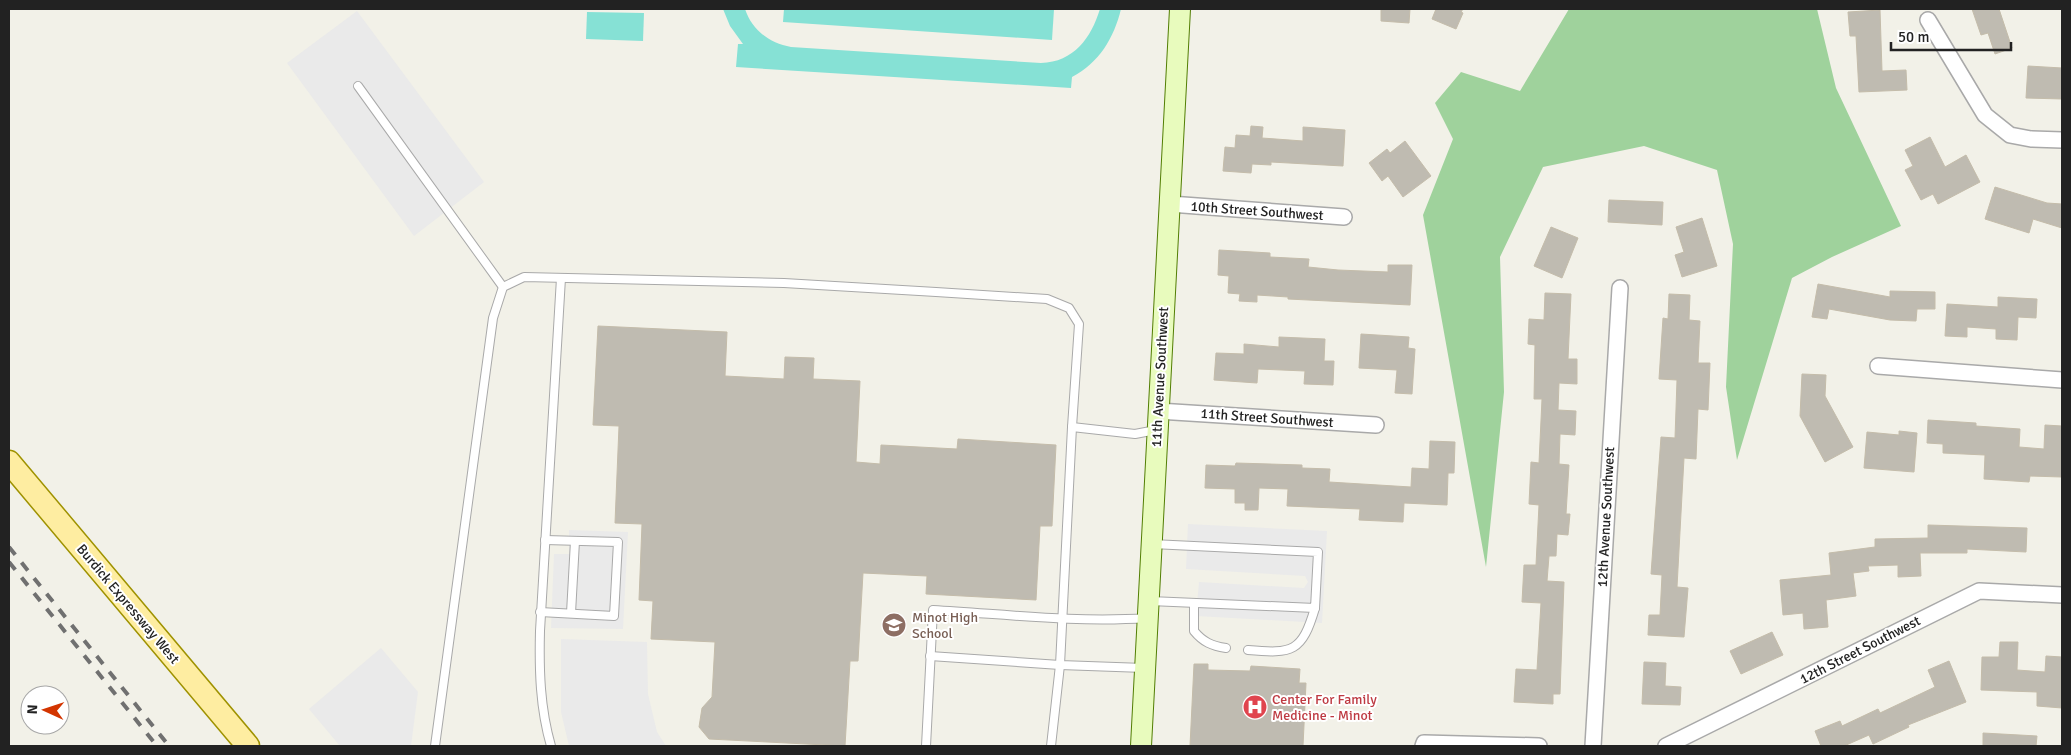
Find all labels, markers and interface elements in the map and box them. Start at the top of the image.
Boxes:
scale bar [1891,20,2011,52]
text: 50 m [1898,28,1929,46]
street label: 10th Street Southwest [1190,198,1324,224]
street label: 11th Avenue Southwest [1148,306,1172,448]
street label: 11th Street Southwest [1200,405,1334,431]
street label: 12th Avenue Southwest [1594,446,1618,588]
street label: Burdick Expressway West [73,541,183,667]
place label: Minot High School [912,609,978,642]
school or university icon: Minot High School [881,612,907,638]
street label: 12th Street Southwest [1797,612,1923,688]
north arrow [20,685,70,735]
place label: Center For Family Medicine - Minot [1272,691,1377,724]
hospital icon: Center For Family Medicine - Minot [1242,694,1268,720]
text: N [24,704,41,715]

